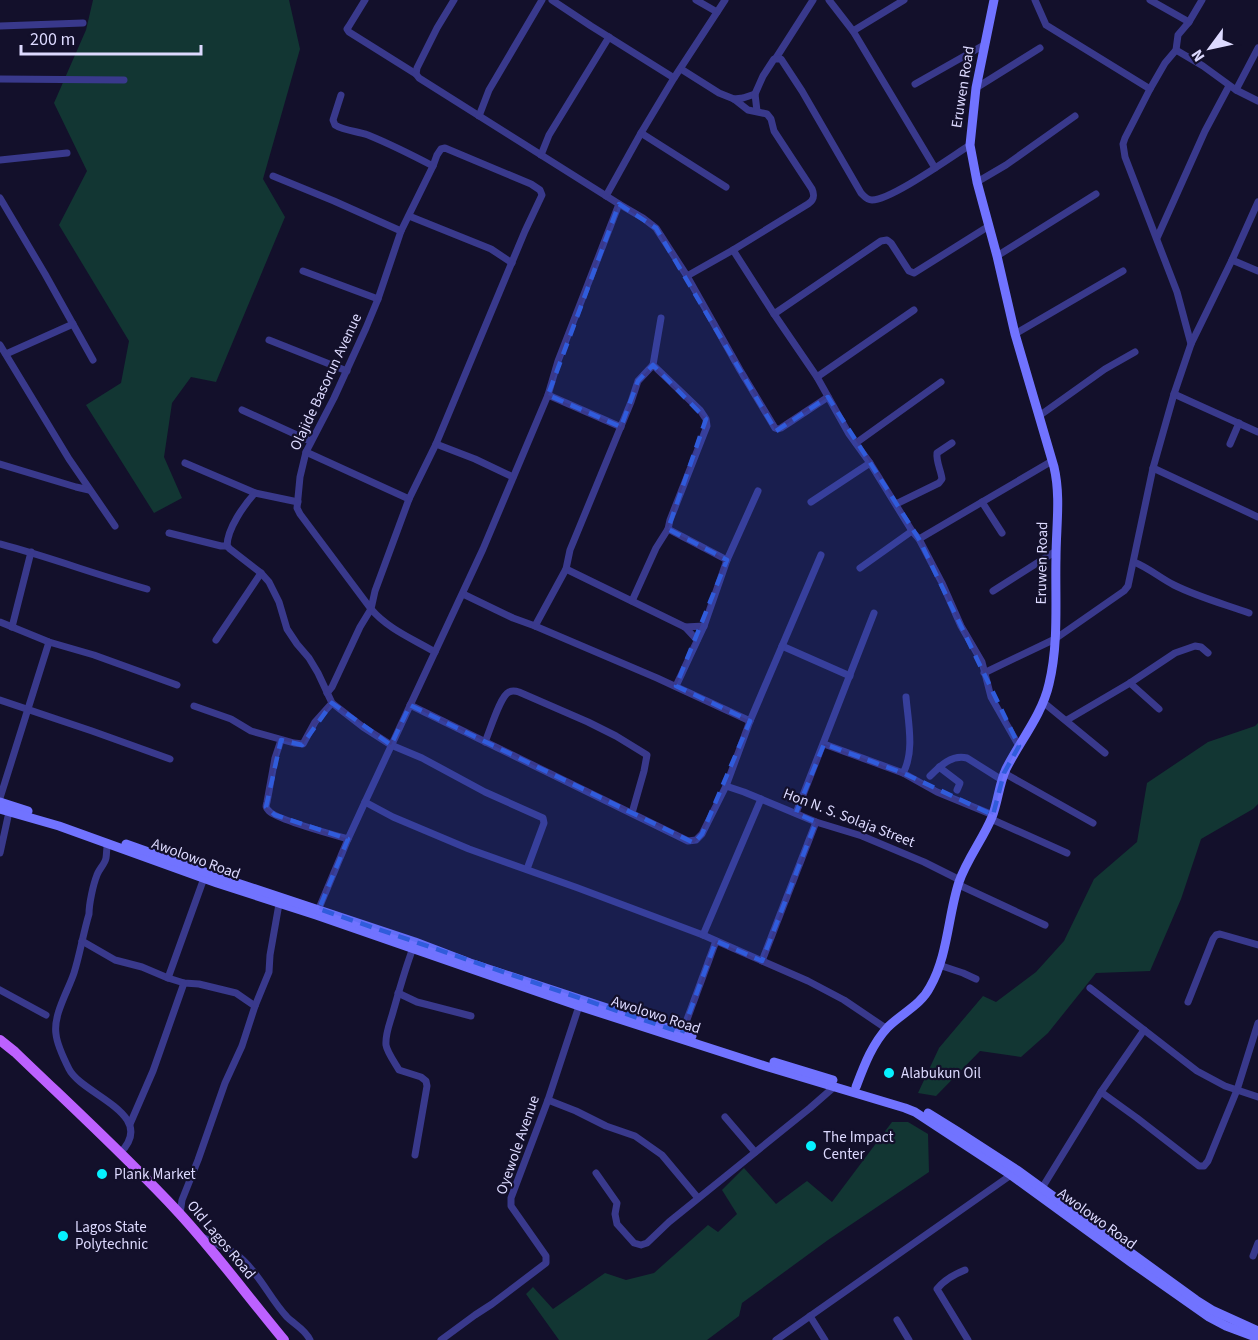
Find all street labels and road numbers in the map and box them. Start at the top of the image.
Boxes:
street label: Eruwen Road [946,44,980,130]
street label: Olajide Basorun Avenue [285,310,367,454]
street label: Eruwen Road [1031,521,1053,605]
street label: Hon N. S. Solaja Street [780,783,918,853]
street label: Awolowo Road [149,833,243,885]
street label: Awolowo Road [609,991,703,1039]
street label: Oyewole Avenue [491,1093,545,1197]
street label: Awolowo Road [1053,1183,1141,1255]
street label: Old Lagos Road [182,1196,260,1284]

